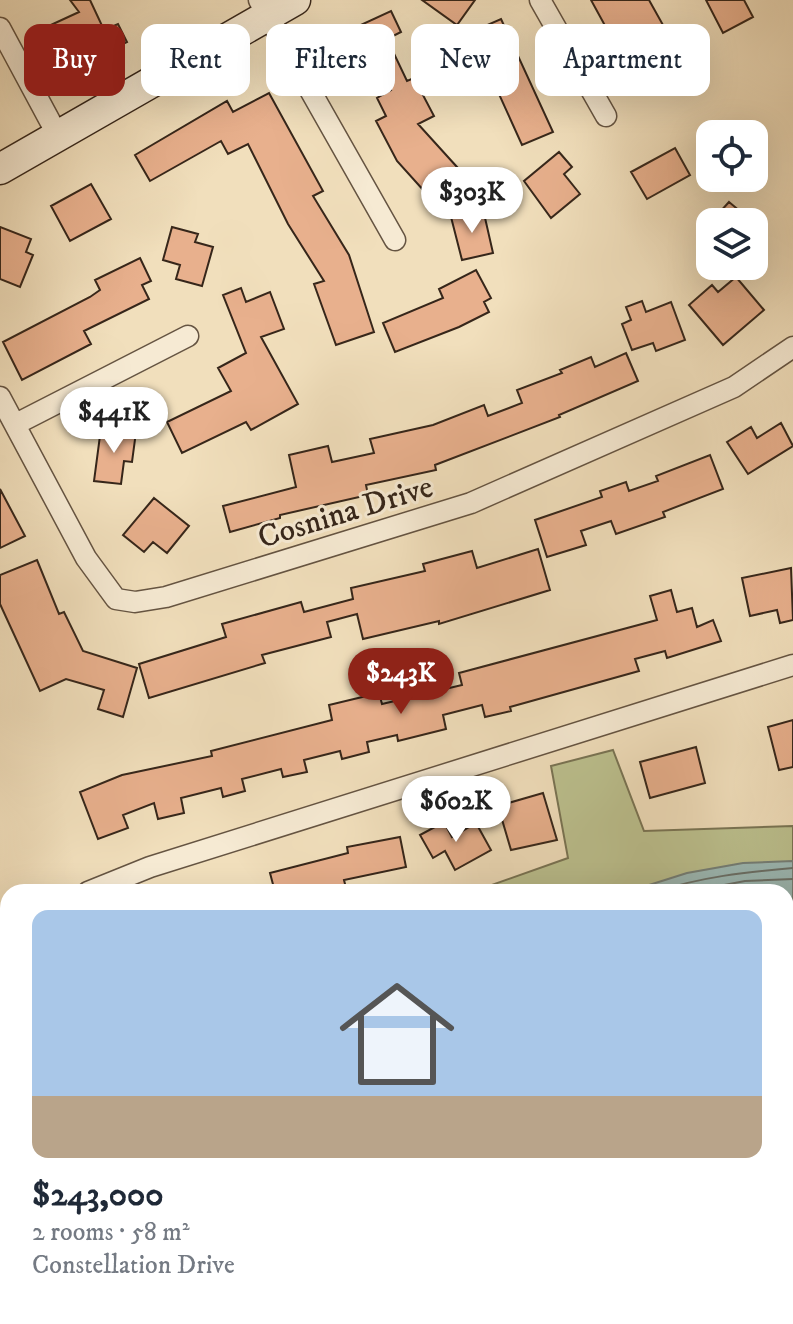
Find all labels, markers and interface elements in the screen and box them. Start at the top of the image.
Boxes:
chip: Buy [24,24,125,96]
chip: Rent [141,24,250,96]
chip: Filters [266,24,395,96]
chip: New [411,24,519,96]
chip: Apartment [535,24,710,96]
map controls [696,120,768,280]
button: locate [696,120,768,192]
pin: $303K [416,167,528,235]
text: $303K [439,176,505,209]
button: layers [696,208,768,280]
pin: $441K [58,387,170,455]
text: $441K [78,396,150,429]
street label: Cosnina Drive [253,467,438,558]
pin: $243K [345,648,457,716]
text: $243K [366,657,436,690]
pin: $602K [400,776,512,844]
text: $602K [420,785,492,818]
icon: home [325,962,469,1106]
text: $243,000 [32,1174,164,1216]
text: 2 rooms · 58 m² [32,1216,190,1249]
text: Constellation Drive [32,1249,235,1282]

